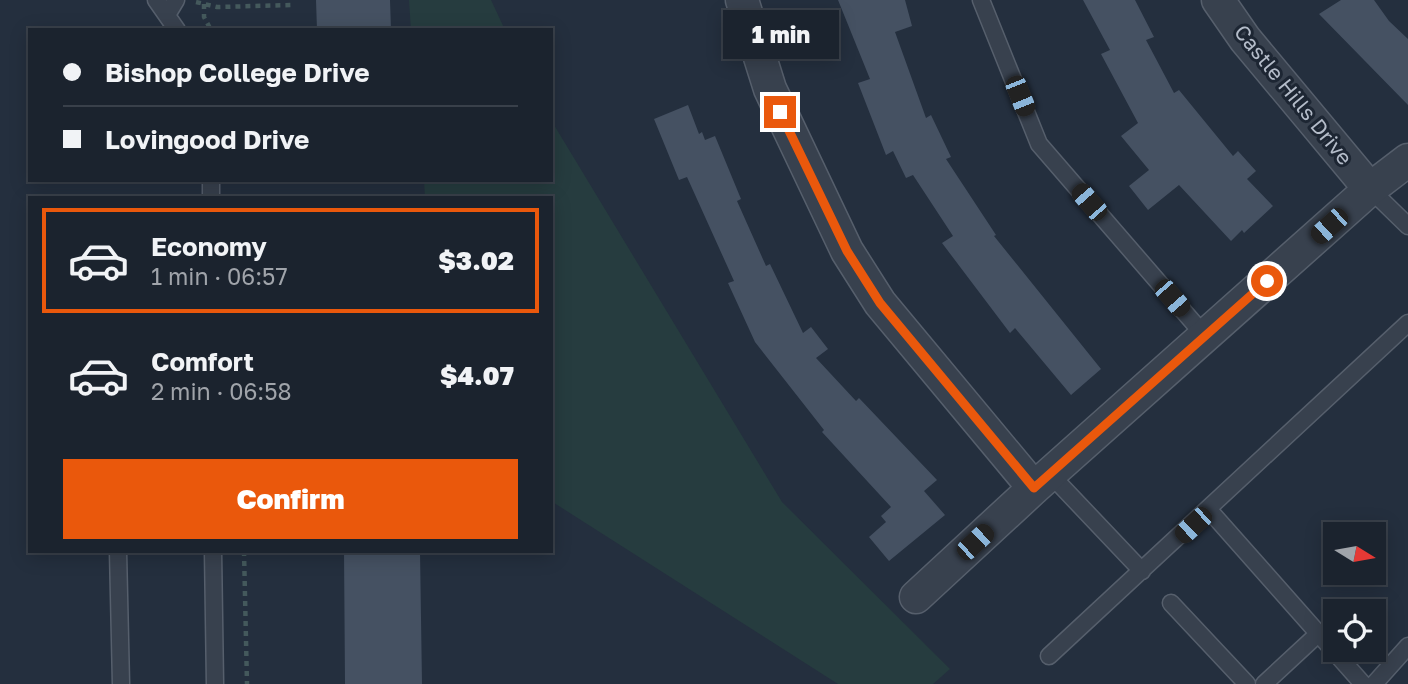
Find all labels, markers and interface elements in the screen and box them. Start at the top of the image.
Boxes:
callout: 1 min [722,10,838,60]
street label: Castle Hills Drive [1229,19,1358,170]
text: 1 min [752,20,810,48]
text: Bishop College Drive [105,57,370,88]
car [1003,73,1038,119]
route end [764,96,796,128]
text: Lovingood Drive [105,124,309,155]
car [1068,179,1111,225]
car [1307,204,1352,248]
icon: car [67,229,130,292]
text: Economy [151,231,267,262]
text: $3.02 [438,245,514,276]
text: 1 min · 06:57 [151,262,288,290]
route start [1251,265,1283,297]
car [1151,275,1194,321]
icon: car [67,344,130,407]
text: Comfort [151,346,254,377]
text: $4.07 [440,360,514,391]
text: 2 min · 06:58 [151,377,292,405]
button: Confirm [63,459,518,539]
car [1171,503,1216,547]
car [953,520,998,564]
north arrow [1323,522,1386,584]
map controls [1323,522,1386,662]
button: locate [1323,599,1386,662]

